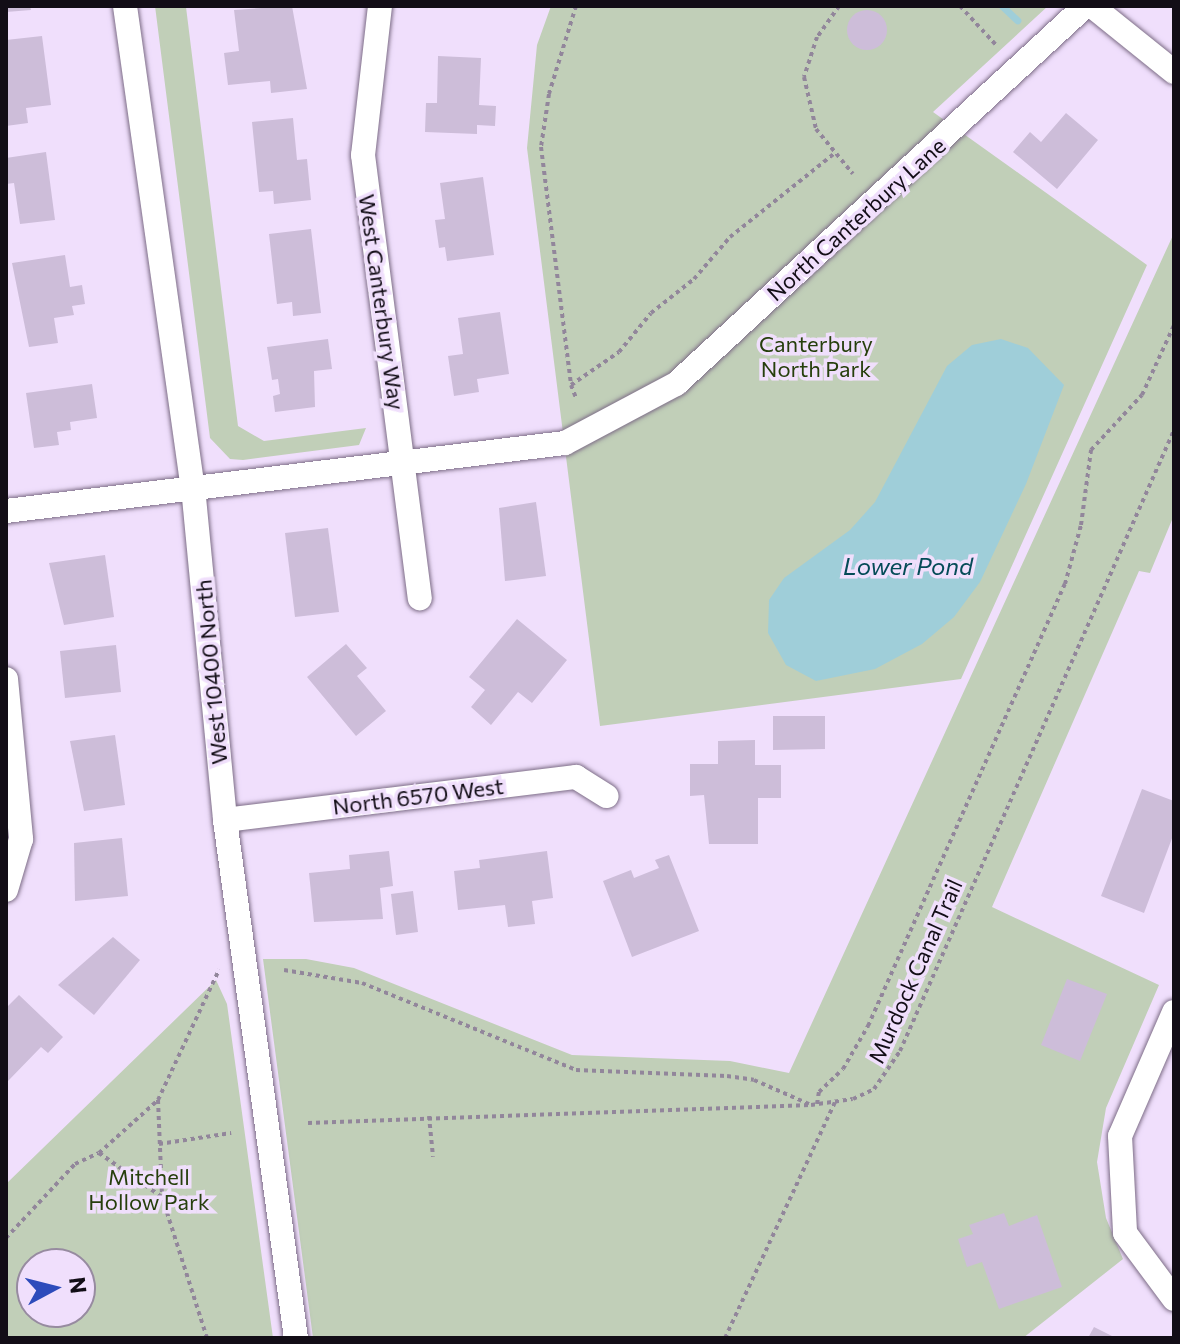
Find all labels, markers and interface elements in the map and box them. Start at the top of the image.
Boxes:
street label: North Canterbury Lane [761,132,951,306]
street label: West Canterbury Way [354,192,410,412]
park label: Canterbury North Park [759,330,873,382]
water label: Lower Pond [843,552,973,580]
street label: West 10400 North [190,578,232,766]
street label: North 6570 West [331,772,505,820]
street label: Murdock Canal Trail [863,875,967,1067]
park label: Mitchell Hollow Park [88,1163,210,1214]
north arrow [16,1248,96,1328]
text: N [64,1275,93,1295]

